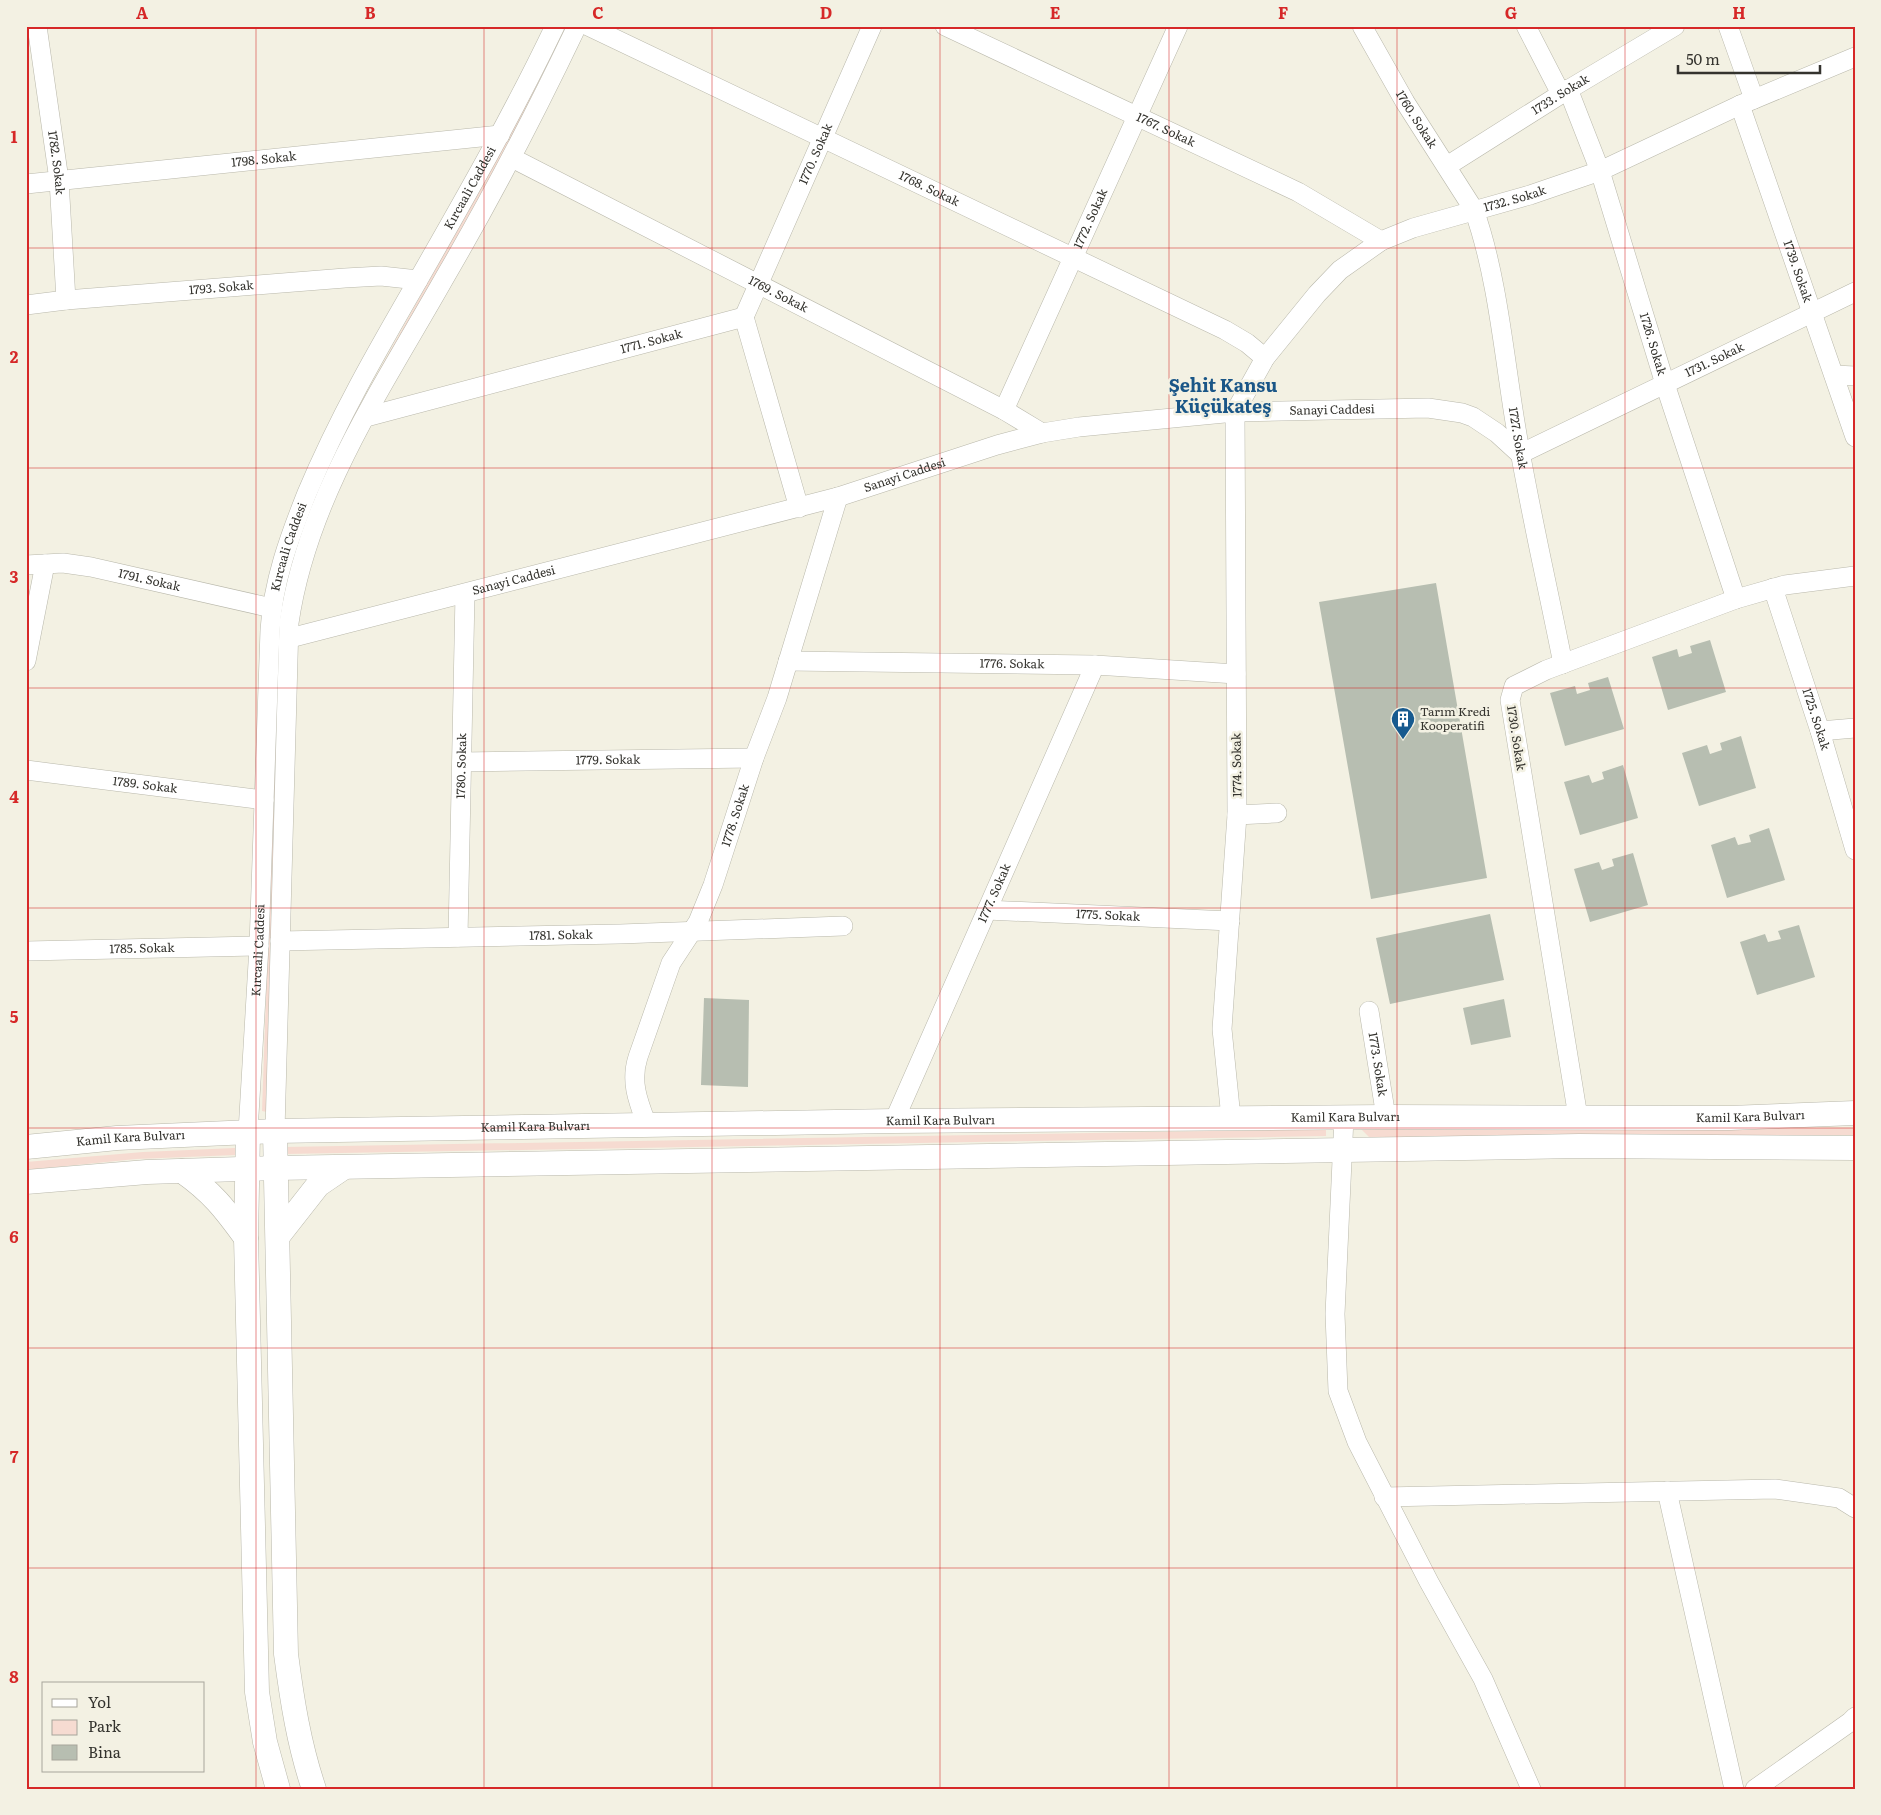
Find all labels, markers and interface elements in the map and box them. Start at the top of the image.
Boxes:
text: A [136,0,148,24]
text: B [364,0,376,24]
text: C [592,0,604,24]
text: D [820,0,832,24]
text: E [1050,0,1061,24]
text: F [1278,0,1288,24]
text: G [1505,0,1517,24]
text: H [1732,0,1746,24]
scale bar [1678,42,1821,74]
text: 50 m [1686,47,1720,70]
street label: 1733. Sokak [1528,69,1593,118]
street label: 1760. Sokak [1392,87,1443,152]
street label: 1767. Sokak [1134,107,1199,151]
street label: 1770. Sokak [793,120,836,187]
text: 1 [11,124,18,148]
street label: 1782. Sokak [44,129,70,196]
street label: Kırcaali Caddesi [439,143,500,233]
street label: 1798. Sokak [230,146,298,171]
street label: 1768. Sokak [896,166,964,210]
street label: 1732. Sokak [1481,180,1549,216]
street label: 1772. Sokak [1068,185,1112,251]
street label: 1739. Sokak [1779,237,1818,305]
street label: 1769. Sokak [746,271,812,317]
street label: 1793. Sokak [188,275,255,298]
street label: 1726. Sokak [1636,310,1672,378]
street label: 1771. Sokak [618,324,684,357]
street label: 1731. Sokak [1682,337,1747,381]
text: 2 [10,344,19,368]
district label: Şehit Kansu Küçükateş [1169,371,1277,419]
street label: Sanayi Caddesi [1289,399,1375,419]
street label: 1727. Sokak [1505,406,1533,471]
street label: Sanayi Caddesi [861,452,948,496]
street label: Kırcaali Caddesi [265,499,310,593]
street label: Sanayi Caddesi [470,560,557,599]
street label: 1791. Sokak [117,563,183,595]
text: 3 [10,564,19,588]
street label: 1776. Sokak [980,653,1045,672]
street label: 1725. Sokak [1798,685,1835,753]
place label: Tarım Kredi Kooperatifi [1420,702,1490,734]
street label: 1730. Sokak [1503,704,1531,772]
building icon: Tarım Kredi Kooperatifi [1390,706,1416,740]
street label: 1780. Sokak [451,732,470,799]
street label: 1774. Sokak [1226,732,1246,797]
street label: 1779. Sokak [576,750,641,768]
street label: 1789. Sokak [112,771,179,797]
street label: 1778. Sokak [716,781,753,849]
text: 4 [9,784,19,808]
street label: 1777. Sokak [973,860,1015,925]
street label: Kırcaali Caddesi [246,904,268,997]
street label: 1775. Sokak [1076,904,1141,925]
street label: 1781. Sokak [529,925,594,944]
street label: 1785. Sokak [109,938,175,957]
text: 5 [10,1004,19,1028]
street label: 1773. Sokak [1365,1031,1393,1098]
street label: Kamil Kara Bulvarı [1696,1105,1805,1126]
street label: Kamil Kara Bulvarı [1291,1107,1400,1126]
street label: Kamil Kara Bulvarı [886,1110,995,1129]
street label: Kamil Kara Bulvarı [481,1116,590,1136]
street label: Kamil Kara Bulvarı [75,1125,185,1150]
text: 6 [9,1224,19,1248]
text: 7 [10,1444,19,1468]
text: 8 [9,1664,19,1688]
legend [42,1682,205,1772]
text: Yol [88,1690,111,1713]
text: Park [88,1714,122,1737]
text: Bina [88,1740,122,1763]

